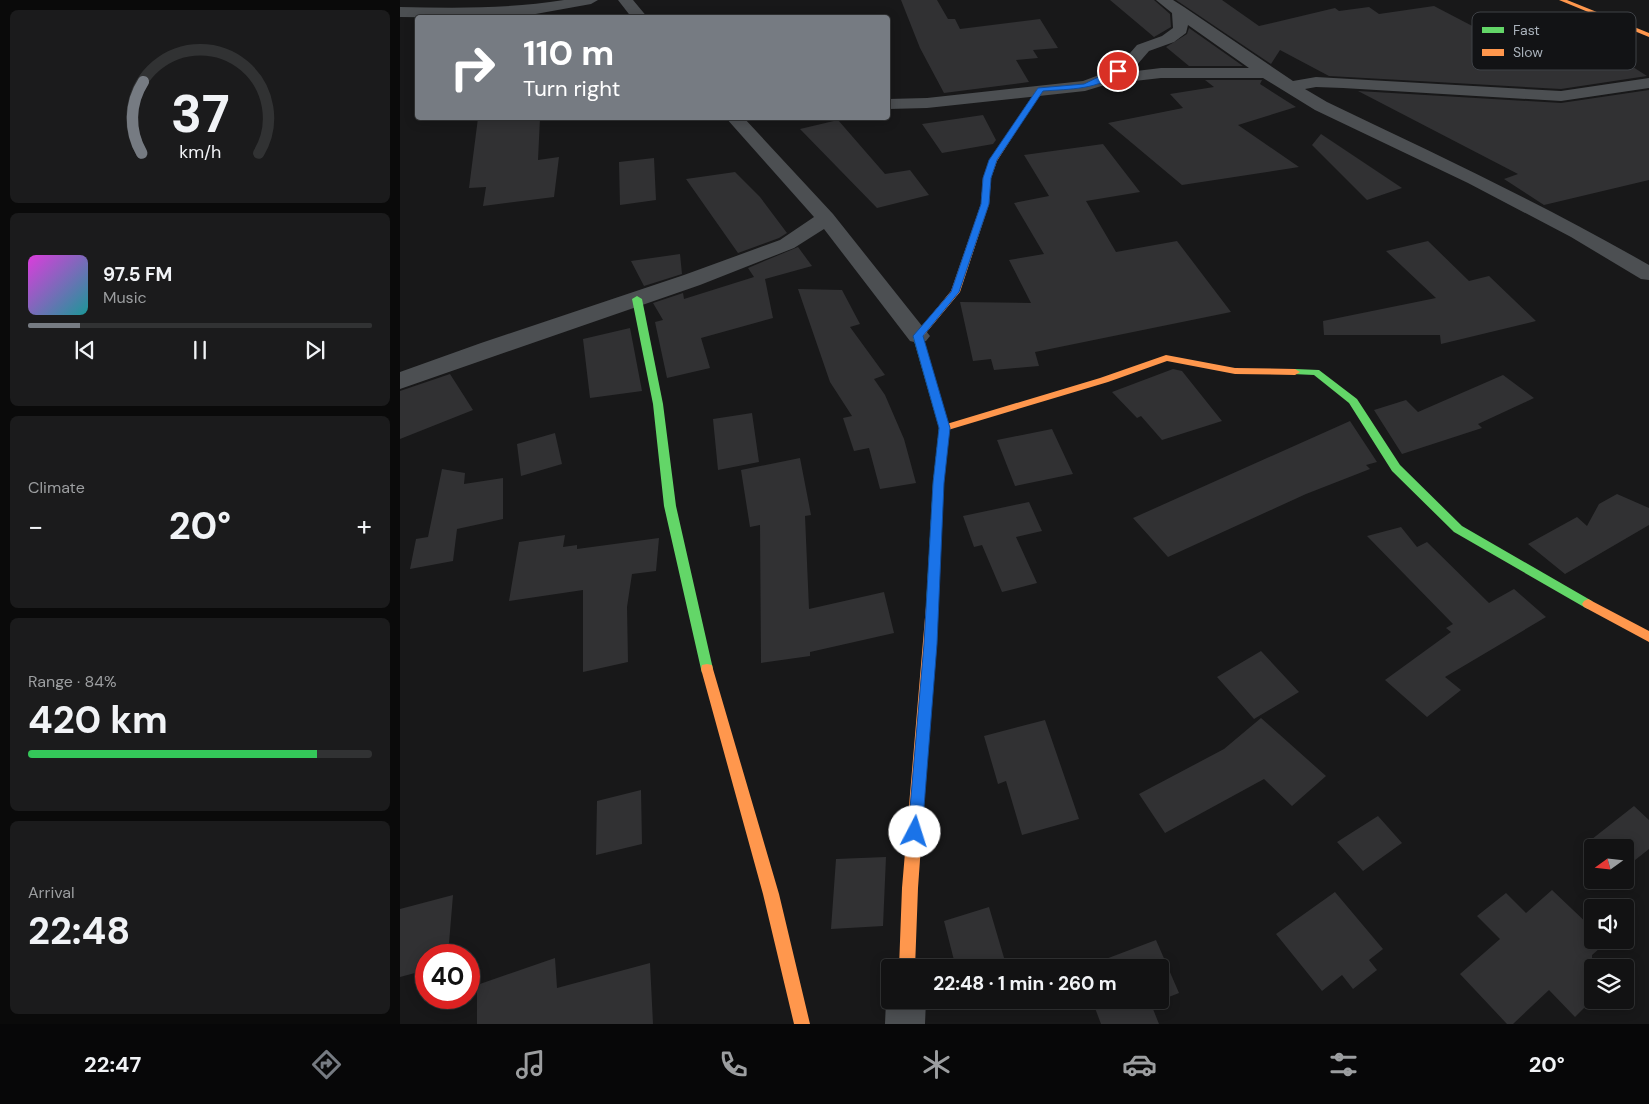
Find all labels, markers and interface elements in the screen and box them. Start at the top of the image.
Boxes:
legend [1472,12,1636,70]
text: Fast [1513,21,1540,39]
text: 110 m [523,30,614,76]
icon: right [440,35,505,100]
text: Slow [1513,43,1543,61]
pin [1097,50,1139,92]
icon: arrive [1104,57,1132,85]
text: Turn right [523,74,620,103]
text: 37 [171,80,229,148]
text: km/h [179,140,221,164]
text: 97.5 FM [103,262,172,287]
text: Music [103,287,147,308]
icon: previous [71,336,99,364]
icon: pause [186,336,214,364]
icon: next [301,336,329,364]
text: Climate [28,477,85,498]
text: 20° [169,501,231,551]
text: − [28,508,43,545]
text: + [357,508,372,545]
text: Range · 84% [28,671,117,692]
text: 420 km [28,695,168,745]
position arrow [888,805,940,857]
north arrow [1584,839,1634,889]
map controls [1584,839,1634,1009]
text: Arrival [28,882,75,903]
button: sound [1584,899,1634,949]
text: 22:48 [28,906,130,956]
speed limit sign: 40 [415,944,480,1009]
button: layers [1584,959,1634,1009]
text: 22:48 · 1 min · 260 m [933,971,1117,996]
icon: directions [309,1047,344,1082]
icon: music [513,1047,548,1082]
icon: phone [716,1047,751,1082]
icon: climate [919,1047,954,1082]
icon: car [1122,1047,1157,1082]
icon: filters [1326,1047,1361,1082]
text: 22:47 [84,1050,141,1079]
text: 20° [1529,1050,1565,1079]

